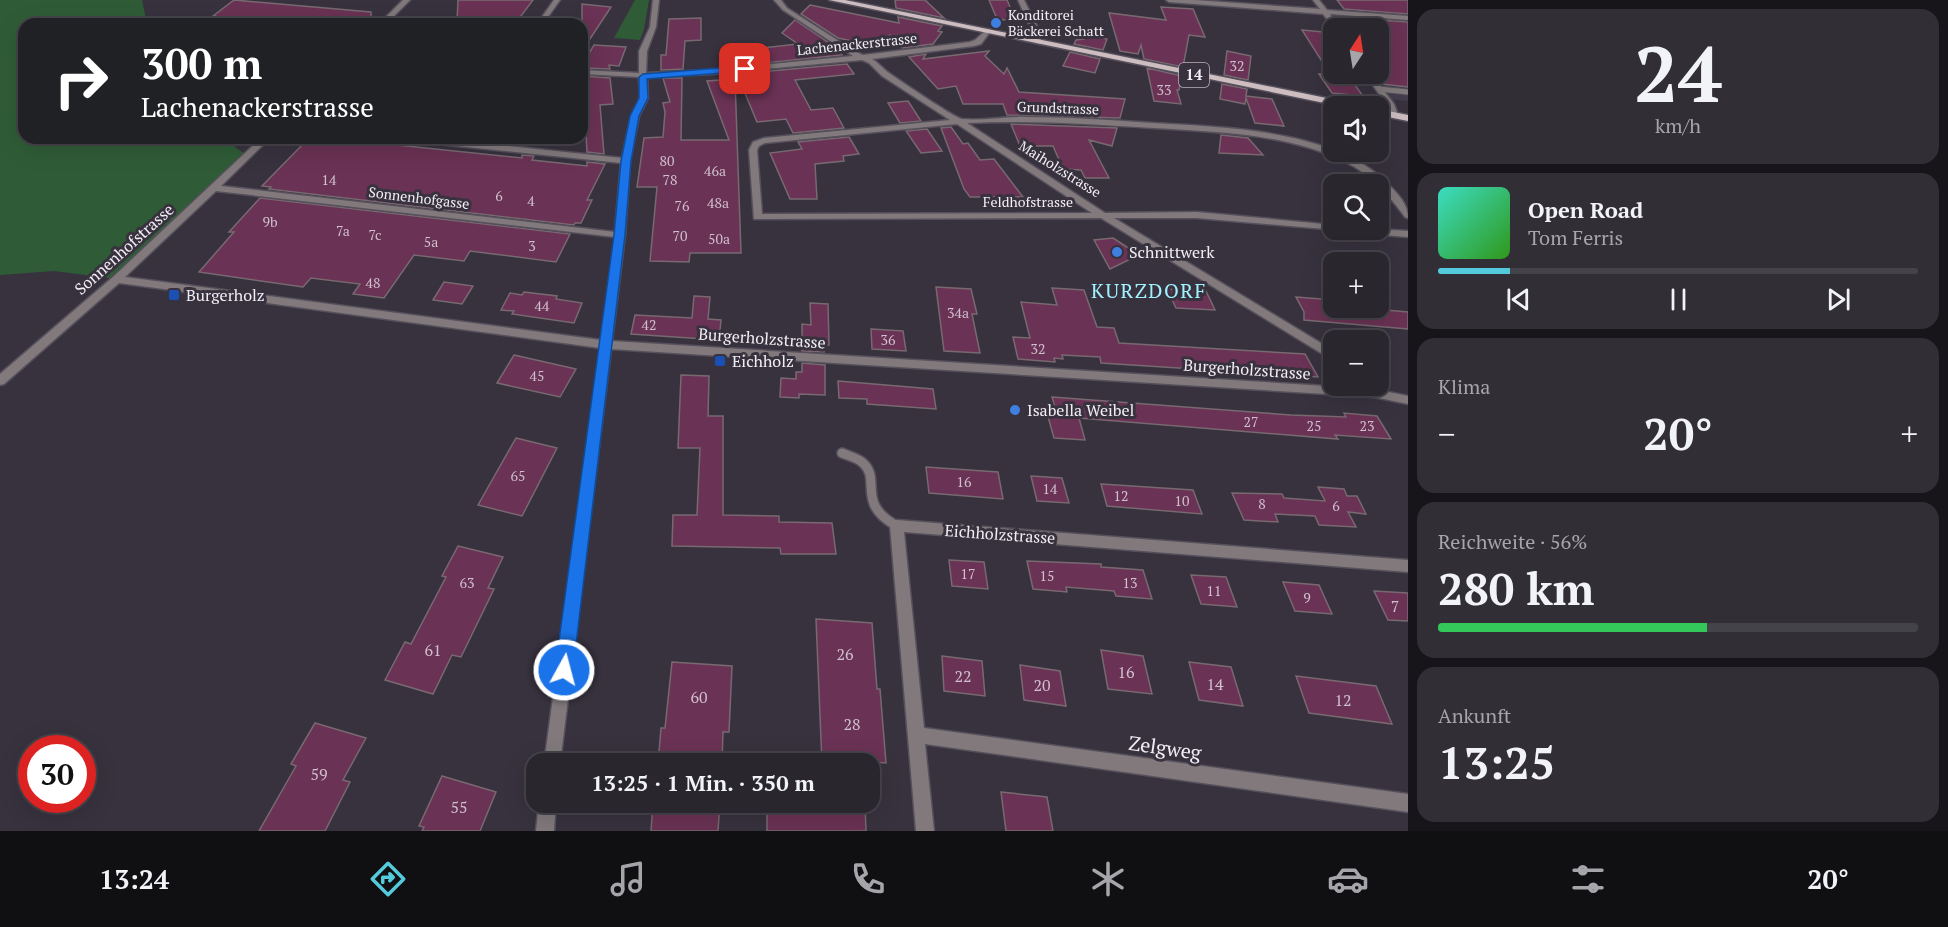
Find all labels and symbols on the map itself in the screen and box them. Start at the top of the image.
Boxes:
place label: Konditorei Bäckerei Schatt [1008,5,1105,40]
marker: Konditorei Bäckerei Schatt [989,16,1003,30]
north arrow [1323,18,1389,84]
street label: Lachenackerstrasse [796,28,918,59]
pin [719,43,770,94]
house number: 32 [1230,56,1244,75]
road number: 14 [1179,63,1209,87]
house number: 33 [1157,80,1171,99]
street label: Grundstrasse [1017,97,1099,118]
street label: Maiholzstrasse [1016,136,1105,201]
house number: 80 [660,151,674,170]
house number: 46a [704,161,726,180]
house number: 14 [322,170,337,189]
house number: 78 [663,170,677,189]
street label: Sonnenhofgasse [368,182,471,213]
house number: 6 [495,186,503,205]
house number: 4 [527,191,535,210]
street label: Feldhofstrasse [983,192,1073,211]
house number: 48a [707,193,729,212]
house number: 76 [675,196,690,215]
street label: Sonnenhofstrasse [70,198,178,300]
house number: 9b [262,212,278,231]
house number: 7a [336,221,350,240]
house number: 7c [368,225,382,244]
house number: 70 [673,226,687,245]
house number: 50a [708,229,730,248]
house number: 5a [424,232,438,251]
house number: 3 [528,236,536,255]
place label: Schnittwerk [1129,241,1215,263]
marker: Schnittwerk [1110,245,1124,259]
house number: 48 [366,273,380,292]
district label: KURZDORF [1091,277,1207,304]
place label: Burgerholz [186,284,265,306]
marker: Burgerholz [167,288,181,302]
house number: 44 [535,296,550,315]
house number: 34a [947,303,969,322]
house number: 42 [642,315,656,334]
street label: Burgerholzstrasse [698,323,826,353]
house number: 36 [881,330,896,349]
house number: 32 [1031,339,1045,358]
place label: Eichholz [732,350,794,372]
marker: Eichholz [713,354,727,368]
street label: Burgerholzstrasse [1183,354,1311,384]
house number: 45 [530,366,544,385]
place label: Isabella Weibel [1027,399,1135,421]
marker: Isabella Weibel [1008,403,1022,417]
house number: 27 [1244,412,1258,431]
house number: 25 [1307,416,1321,435]
house number: 23 [1360,416,1374,435]
house number: 65 [511,466,525,485]
house number: 16 [957,472,972,491]
house number: 14 [1043,479,1058,498]
house number: 12 [1114,486,1128,505]
house number: 10 [1175,491,1189,510]
house number: 8 [1258,494,1266,513]
house number: 6 [1332,496,1340,515]
street label: Eichholzstrasse [944,519,1056,549]
house number: 17 [961,564,975,583]
house number: 15 [1040,566,1054,585]
house number: 63 [460,573,474,592]
house number: 13 [1123,573,1137,592]
house number: 11 [1207,581,1221,600]
house number: 9 [1303,588,1311,607]
house number: 7 [1391,595,1399,617]
position arrow [532,638,596,702]
house number: 61 [424,639,442,661]
house number: 26 [836,643,854,665]
house number: 16 [1117,661,1135,683]
house number: 22 [954,665,972,687]
house number: 14 [1206,673,1224,695]
house number: 20 [1033,674,1051,696]
house number: 60 [690,686,708,708]
house number: 12 [1334,689,1352,711]
house number: 28 [843,713,861,735]
street label: Zelgweg [1127,729,1204,766]
speed limit sign: 30 [18,735,96,813]
house number: 59 [310,763,328,785]
house number: 55 [450,796,468,818]

